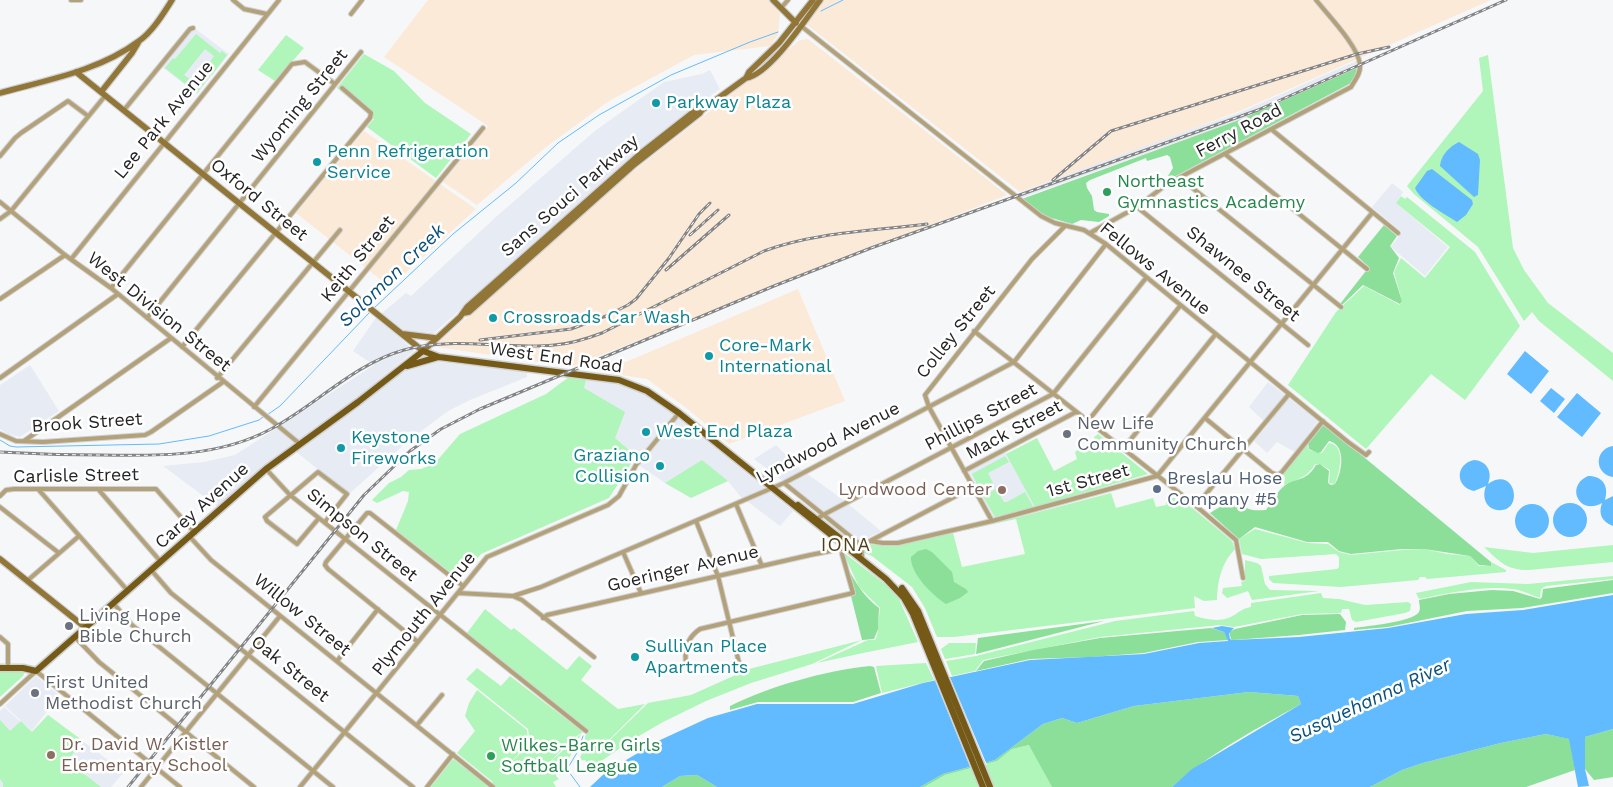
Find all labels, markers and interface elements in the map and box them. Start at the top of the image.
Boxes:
street label: Wyoming Street [247,45,353,167]
street label: Lee Park Avenue [110,57,218,183]
place label: Parkway Plaza [666,92,791,114]
marker: Parkway Plaza [650,97,662,109]
street label: Ferry Road [1192,99,1286,163]
street label: Sans Souci Parkway [497,130,643,262]
place label: Penn Refrigeration Service [327,141,489,183]
street label: Oxford Street [206,154,312,246]
marker: Penn Refrigeration Service [311,156,323,168]
place label: Northeast Gymnastics Academy [1117,171,1305,213]
marker: Northeast Gymnastics Academy [1101,186,1113,198]
street label: Keith Street [316,211,400,307]
street label: Fellows Avenue [1095,218,1215,320]
water label: Solomon Creek [334,220,450,332]
street label: Shawnee Street [1182,222,1304,326]
street label: West Division Street [83,247,235,377]
street label: Colley Street [912,281,1000,383]
place label: Crossroads Car Wash [503,307,691,329]
marker: Crossroads Car Wash [487,312,499,324]
place label: Core-Mark International [719,335,831,378]
street label: West End Road [488,338,624,378]
marker: Core-Mark International [703,350,715,362]
street label: Phillips Street [921,378,1041,456]
street label: Mack Street [962,396,1066,464]
street label: Lyndwood Avenue [753,397,903,489]
street label: Brook Street [31,408,143,438]
place label: New Life Community Church [1077,413,1247,456]
place label: West End Plaza [656,421,793,443]
marker: West End Plaza [640,426,652,438]
place label: Keystone Fireworks [351,427,436,469]
marker: New Life Community Church [1061,428,1073,440]
marker: Keystone Fireworks [335,442,347,454]
place label: Graziano Collision [573,445,650,488]
street label: Carey Avenue [151,458,253,554]
marker: Graziano Collision [654,460,666,472]
street label: 1st Street [1044,460,1132,502]
street label: Carlisle Street [13,464,139,488]
place label: Breslau Hose Company #5 [1167,468,1282,510]
place label: Lyndwood Center [838,479,992,501]
marker: Breslau Hose Company #5 [1151,483,1163,495]
street label: Simpson Street [302,484,422,586]
marker: Lyndwood Center [996,484,1008,496]
district label: IONA [820,534,872,556]
street label: Goeringer Avenue [605,541,761,597]
street label: Plymouth Avenue [368,548,480,680]
street label: Willow Street [249,569,355,661]
place label: Living Hope Bible Church [79,605,192,648]
marker: Living Hope Bible Church [63,620,75,632]
street label: Oak Street [247,631,333,707]
place label: Sullivan Place Apartments [645,636,767,679]
marker: Sullivan Place Apartments [629,651,641,663]
water label: Susquehanna River [1286,654,1454,748]
place label: First United Methodist Church [45,672,202,714]
marker: First United Methodist Church [29,687,41,699]
place label: Dr. David W. Kistler Elementary School [61,734,229,776]
place label: Wilkes-Barre Girls Softball League [501,735,661,778]
marker: Dr. David W. Kistler Elementary School [45,749,57,761]
marker: Wilkes-Barre Girls Softball League [485,750,497,762]

